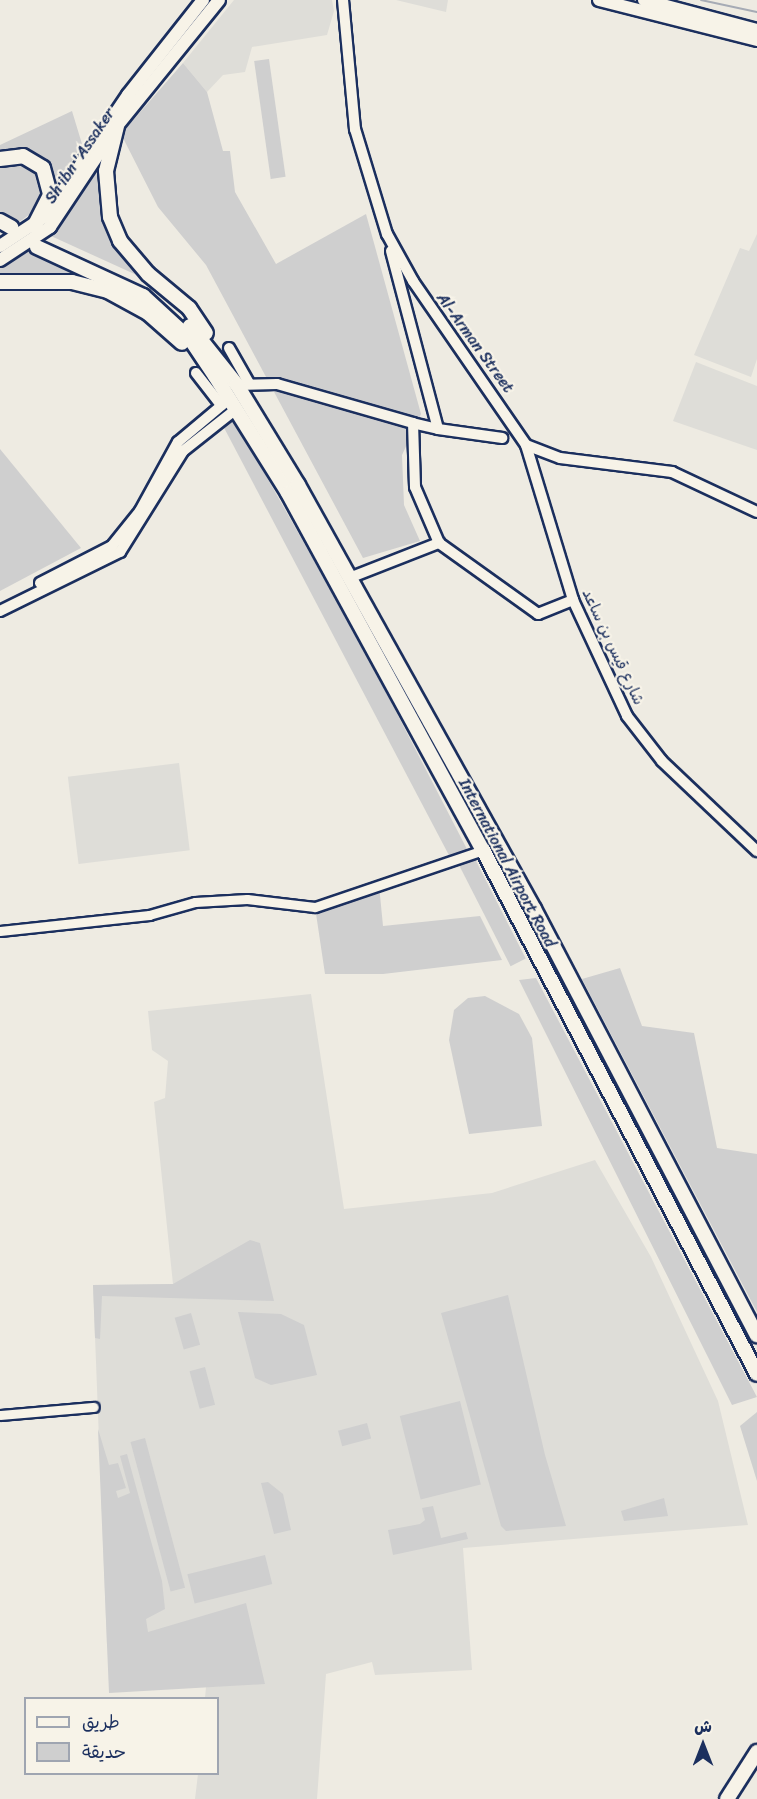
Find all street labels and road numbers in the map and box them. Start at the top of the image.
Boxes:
street label: Sh ibn 'Assaker [41,105,119,207]
street label: Al-Arman Street [432,289,518,397]
street label: شارع قيس بن ساعد [578,586,648,708]
street label: International Airport Road [454,775,560,951]

